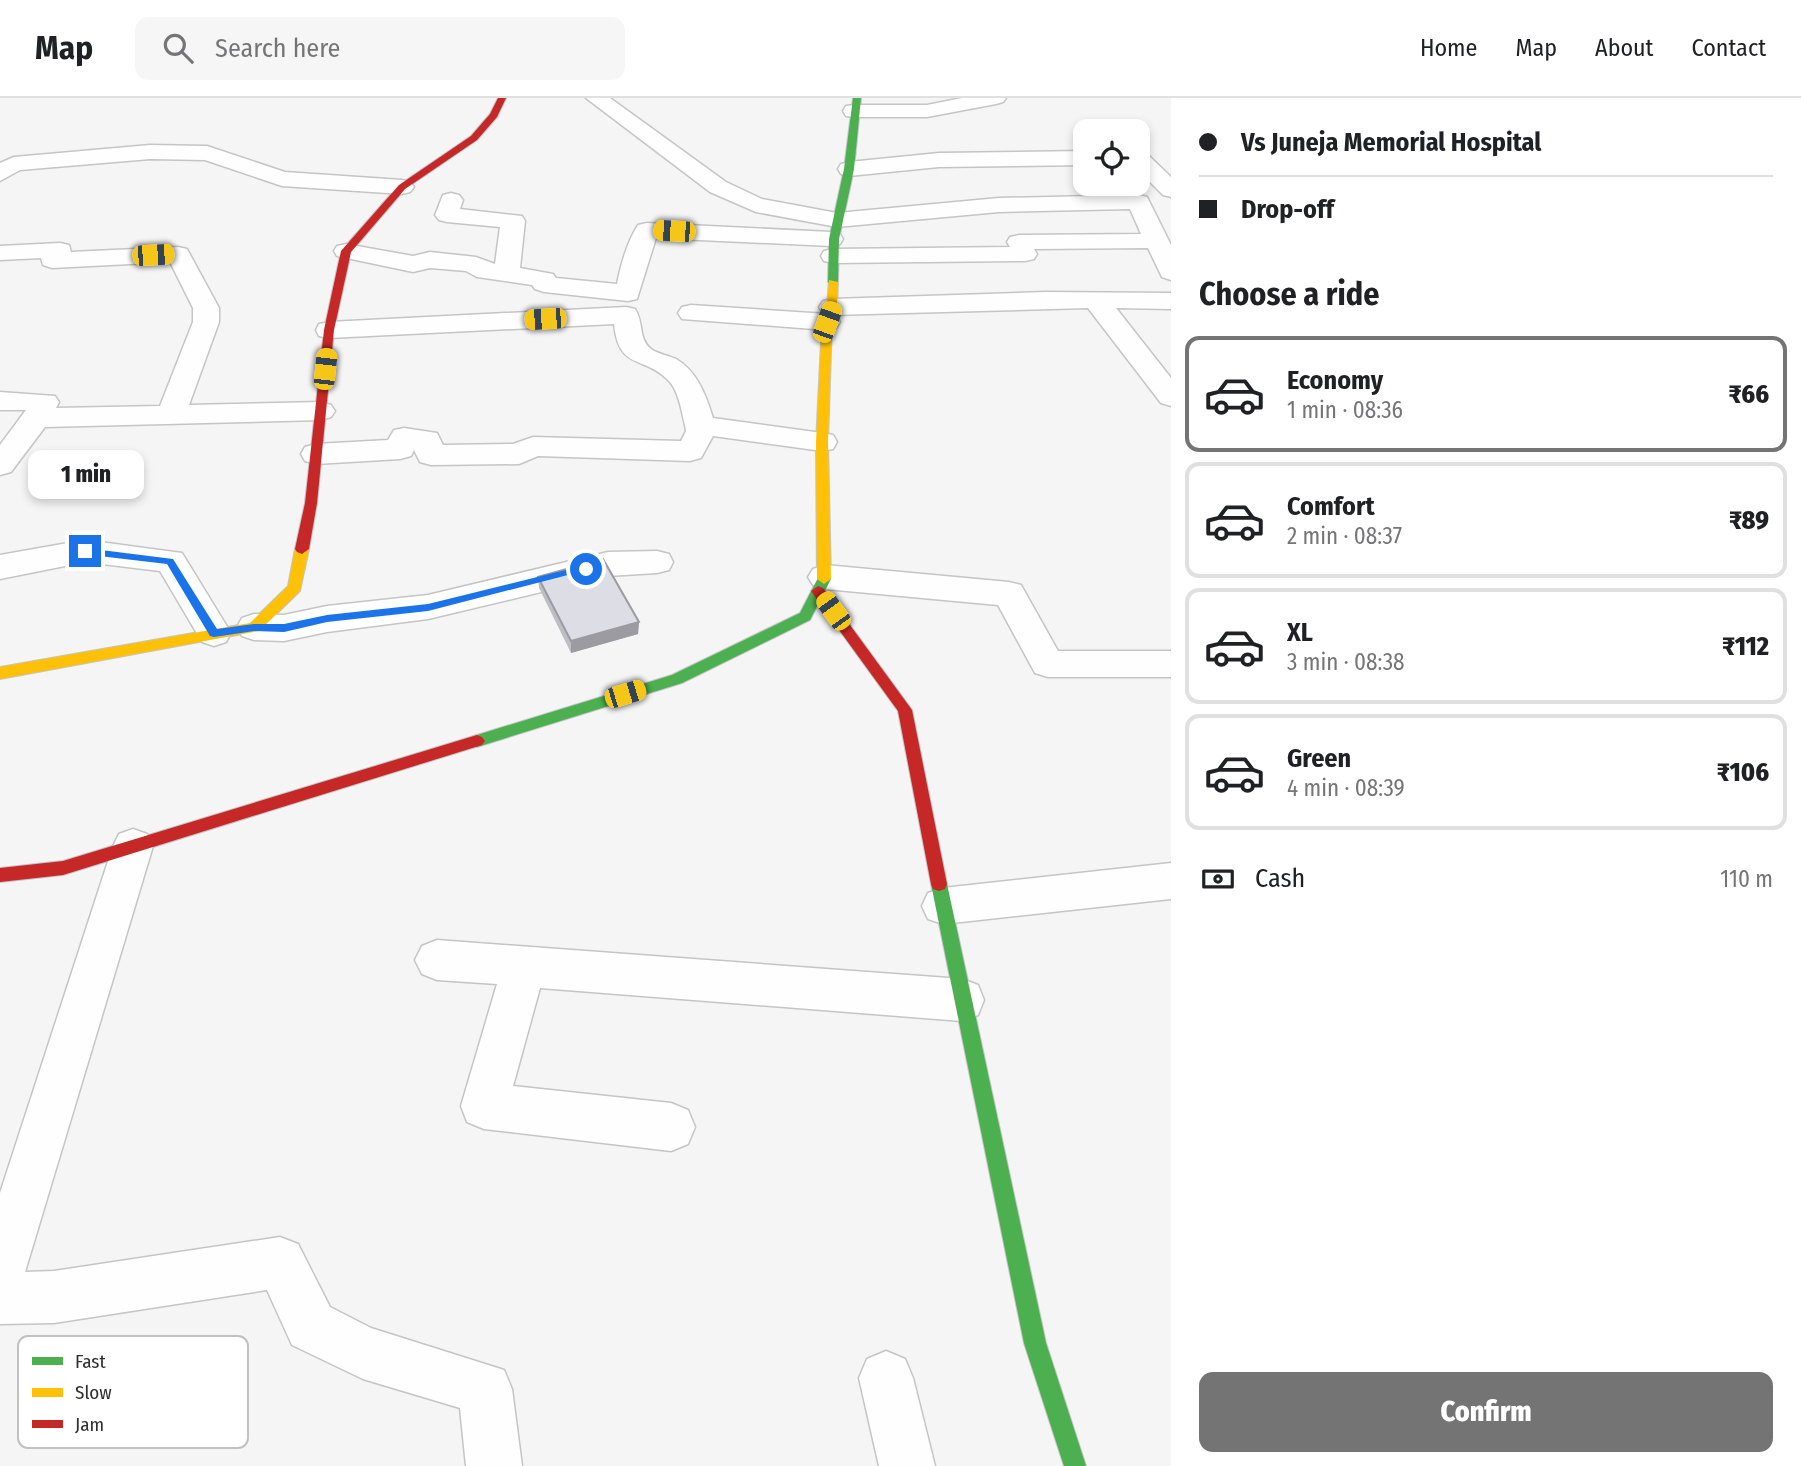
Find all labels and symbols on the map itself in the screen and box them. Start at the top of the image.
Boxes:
car [653,219,696,243]
car [132,243,175,267]
car [810,299,845,345]
car [524,307,567,331]
car [313,347,338,391]
callout: 1 min [27,449,143,498]
route end [69,535,101,567]
route start [570,553,602,585]
car [813,588,854,634]
car [602,678,649,710]
legend [18,1336,248,1448]
text: Fast [75,1350,106,1373]
text: Slow [75,1381,112,1404]
text: Jam [75,1413,104,1436]

